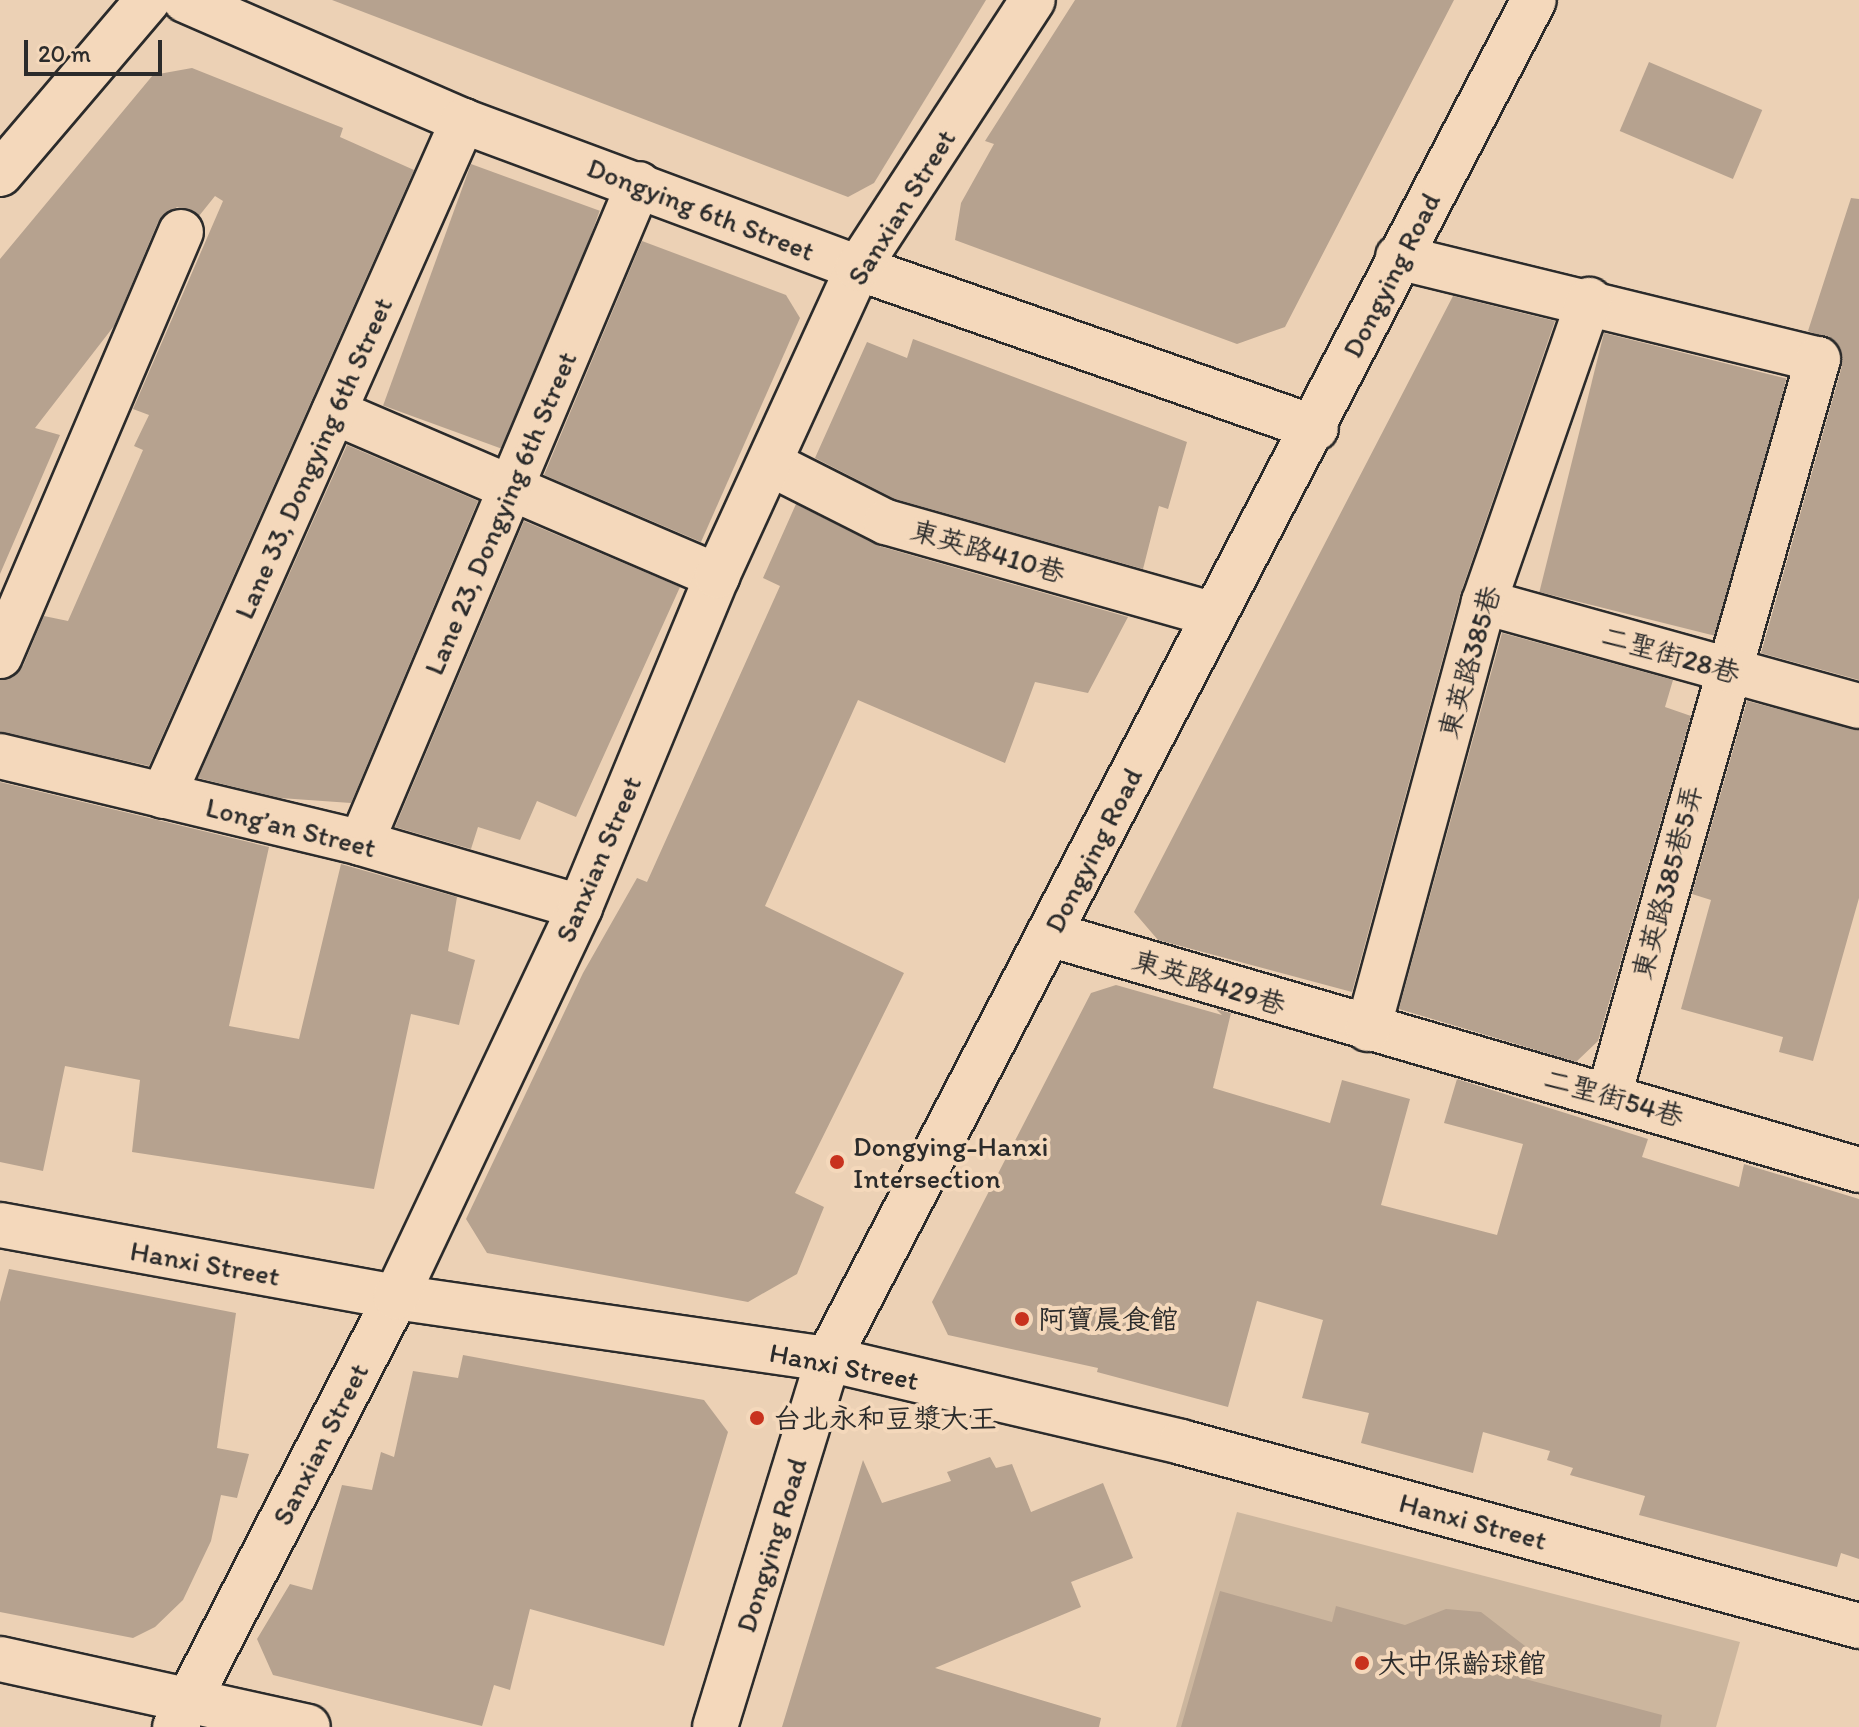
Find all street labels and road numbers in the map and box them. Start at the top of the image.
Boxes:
street label: Sanxian Street [840,123,962,291]
street label: Dongying 6th Street [583,150,819,268]
street label: Dongying Road [1335,187,1447,363]
street label: Lane 33, Dongying 6th Street [227,293,399,623]
street label: Lane 23, Dongying 6th Street [417,347,583,679]
street label: 東英路410巷 [907,513,1069,589]
street label: 東英路385巷 [1431,582,1507,742]
street label: 二聖街28巷 [1598,618,1744,690]
street label: Dongying Road [1037,762,1149,938]
street label: Sanxian Street [548,771,648,947]
street label: 東英路385巷5弄 [1625,781,1709,983]
street label: Long’an Street [203,790,379,864]
street label: 東英路429巷 [1128,943,1290,1021]
street label: 二聖街54巷 [1540,1061,1688,1133]
street label: Hanxi Street [128,1233,282,1293]
street label: Hanxi Street [767,1335,921,1397]
street label: Sanxian Street [265,1357,375,1531]
street label: Dongying Road [729,1454,813,1636]
street label: Hanxi Street [1396,1485,1550,1557]

